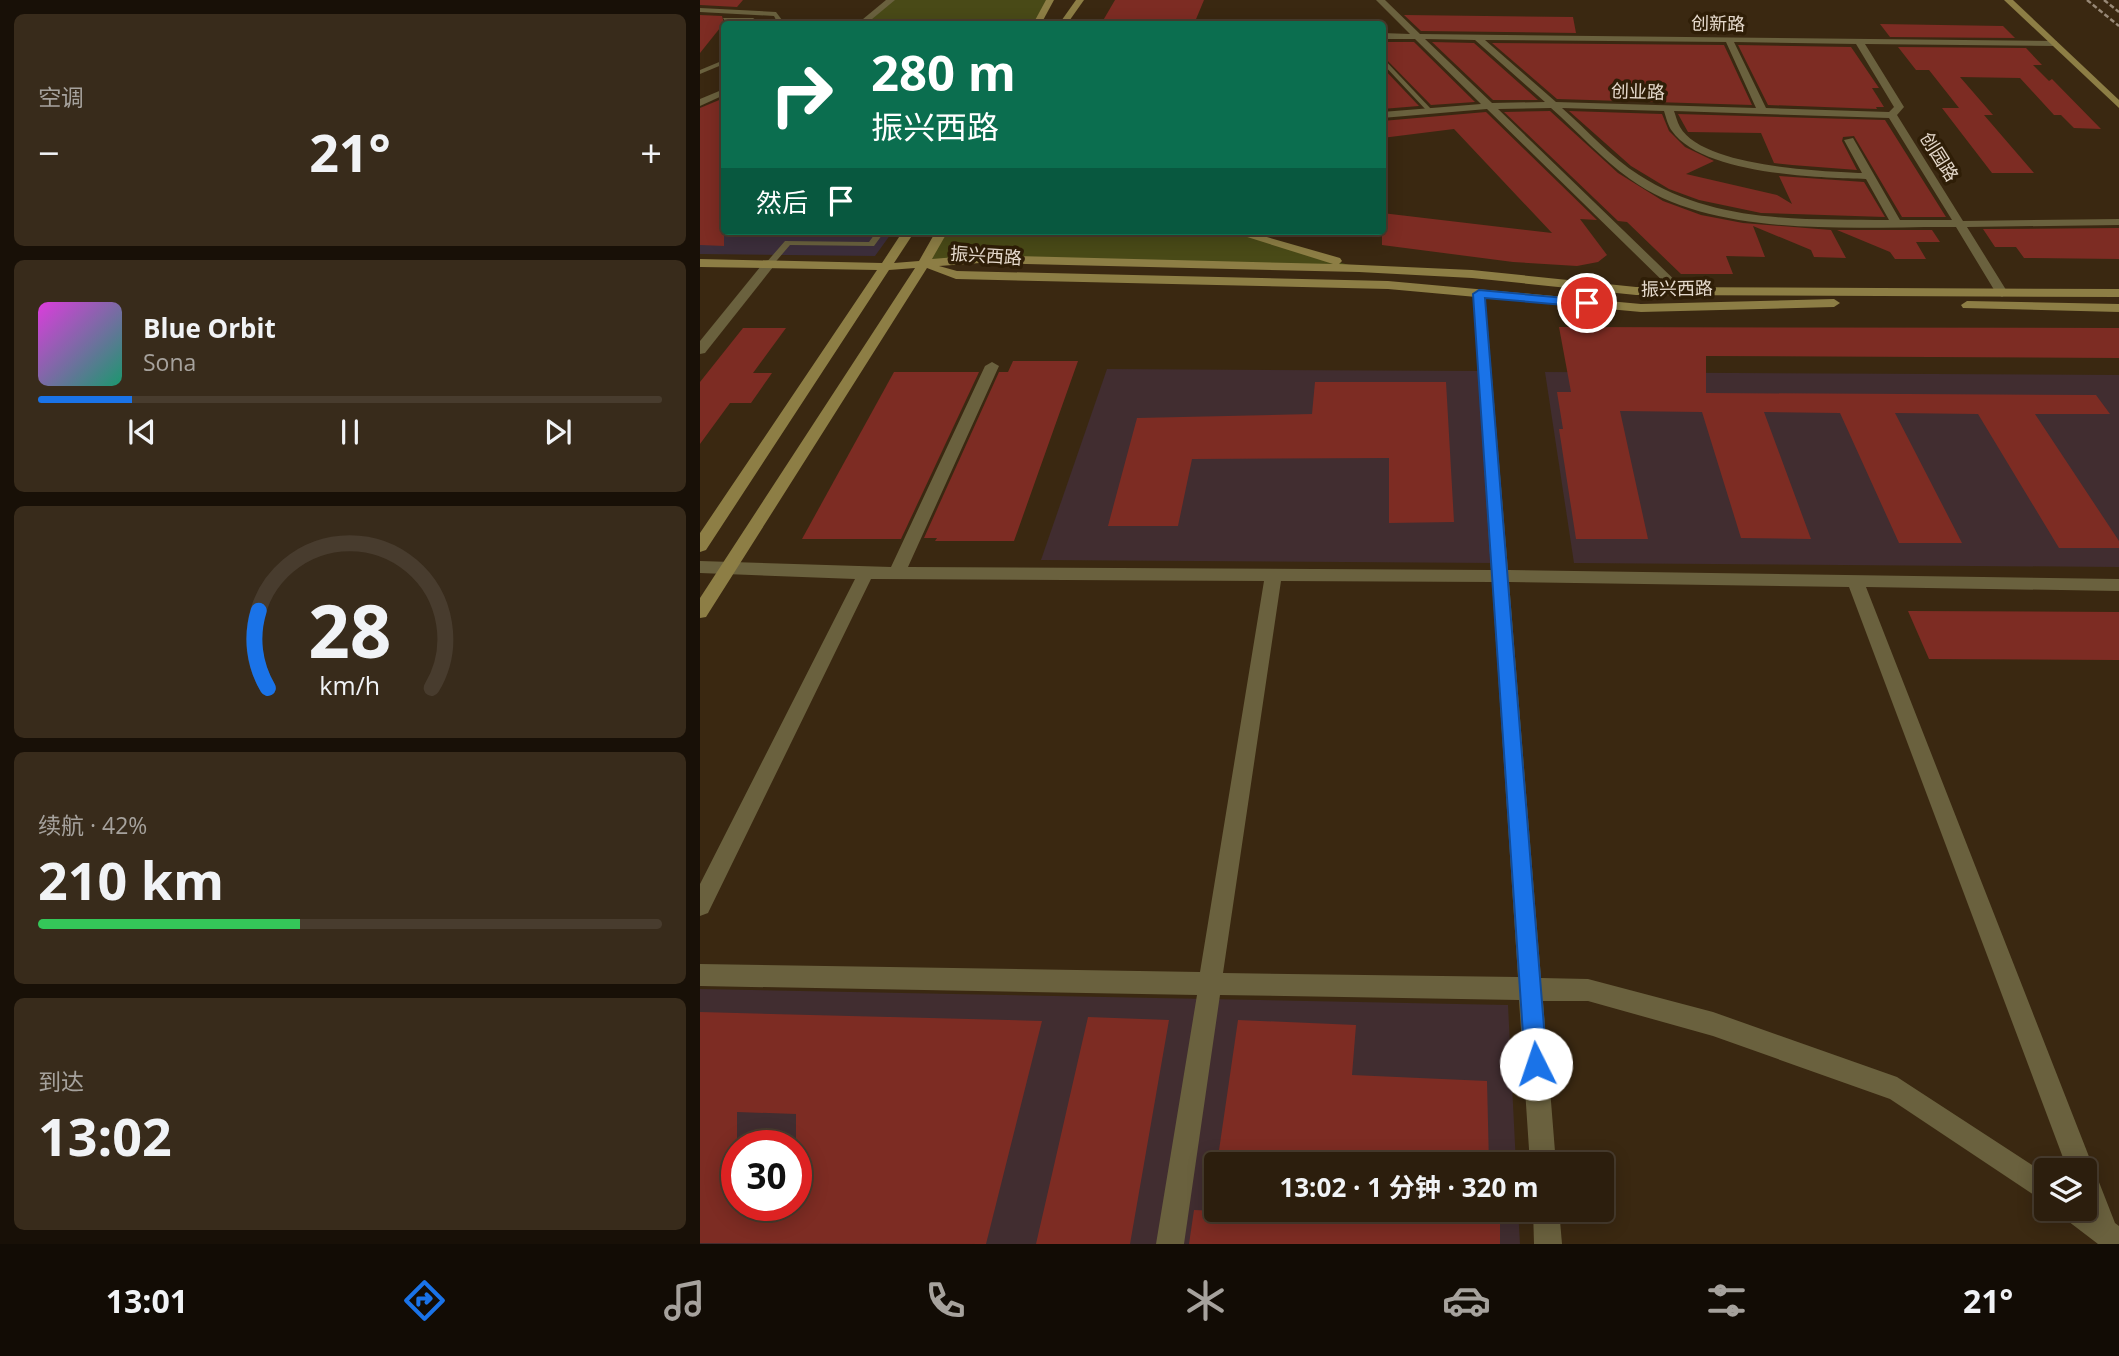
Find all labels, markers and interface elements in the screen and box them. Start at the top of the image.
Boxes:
street label: 创新路 [1691,11,1745,35]
text: 280 m [871,39,1016,105]
icon: right [756,49,847,140]
street label: 创业路 [1611,78,1665,104]
text: 空调 [38,81,84,113]
text: 振兴西路 [871,105,999,148]
text: 21° [309,116,391,187]
text: − [38,126,60,178]
text: + [640,126,662,178]
street label: 创园路 [1915,127,1964,186]
icon: arrive [822,182,860,220]
text: 然后 [756,184,808,220]
street label: 振兴西路 [949,241,1023,269]
pin [1557,273,1617,333]
street label: 振兴西路 [1641,275,1713,301]
icon: arrive [1568,284,1606,322]
text: Blue Orbit [143,310,276,346]
text: Sona [143,346,196,378]
icon: previous [123,413,161,451]
icon: pause [331,413,369,451]
icon: next [539,413,577,451]
text: 28 [308,580,392,679]
text: km/h [320,668,380,702]
text: 续航 · 42% [38,809,147,841]
text: 210 km [38,844,224,915]
position arrow [1499,1027,1573,1101]
text: 到达 [38,1065,84,1097]
text: 13:02 [38,1100,172,1171]
speed limit sign: 30 [721,1130,812,1221]
map controls [2034,1158,2097,1221]
button: layers [2034,1158,2097,1221]
text: 13:02 · 1 分钟 · 320 m [1279,1169,1539,1205]
icon: directions [400,1276,449,1325]
icon: music [660,1276,709,1325]
icon: phone [921,1276,970,1325]
icon: climate [1181,1276,1230,1325]
icon: car [1442,1276,1491,1325]
icon: filters [1702,1276,1751,1325]
text: 13:01 [106,1279,188,1322]
text: 21° [1963,1279,2013,1322]

